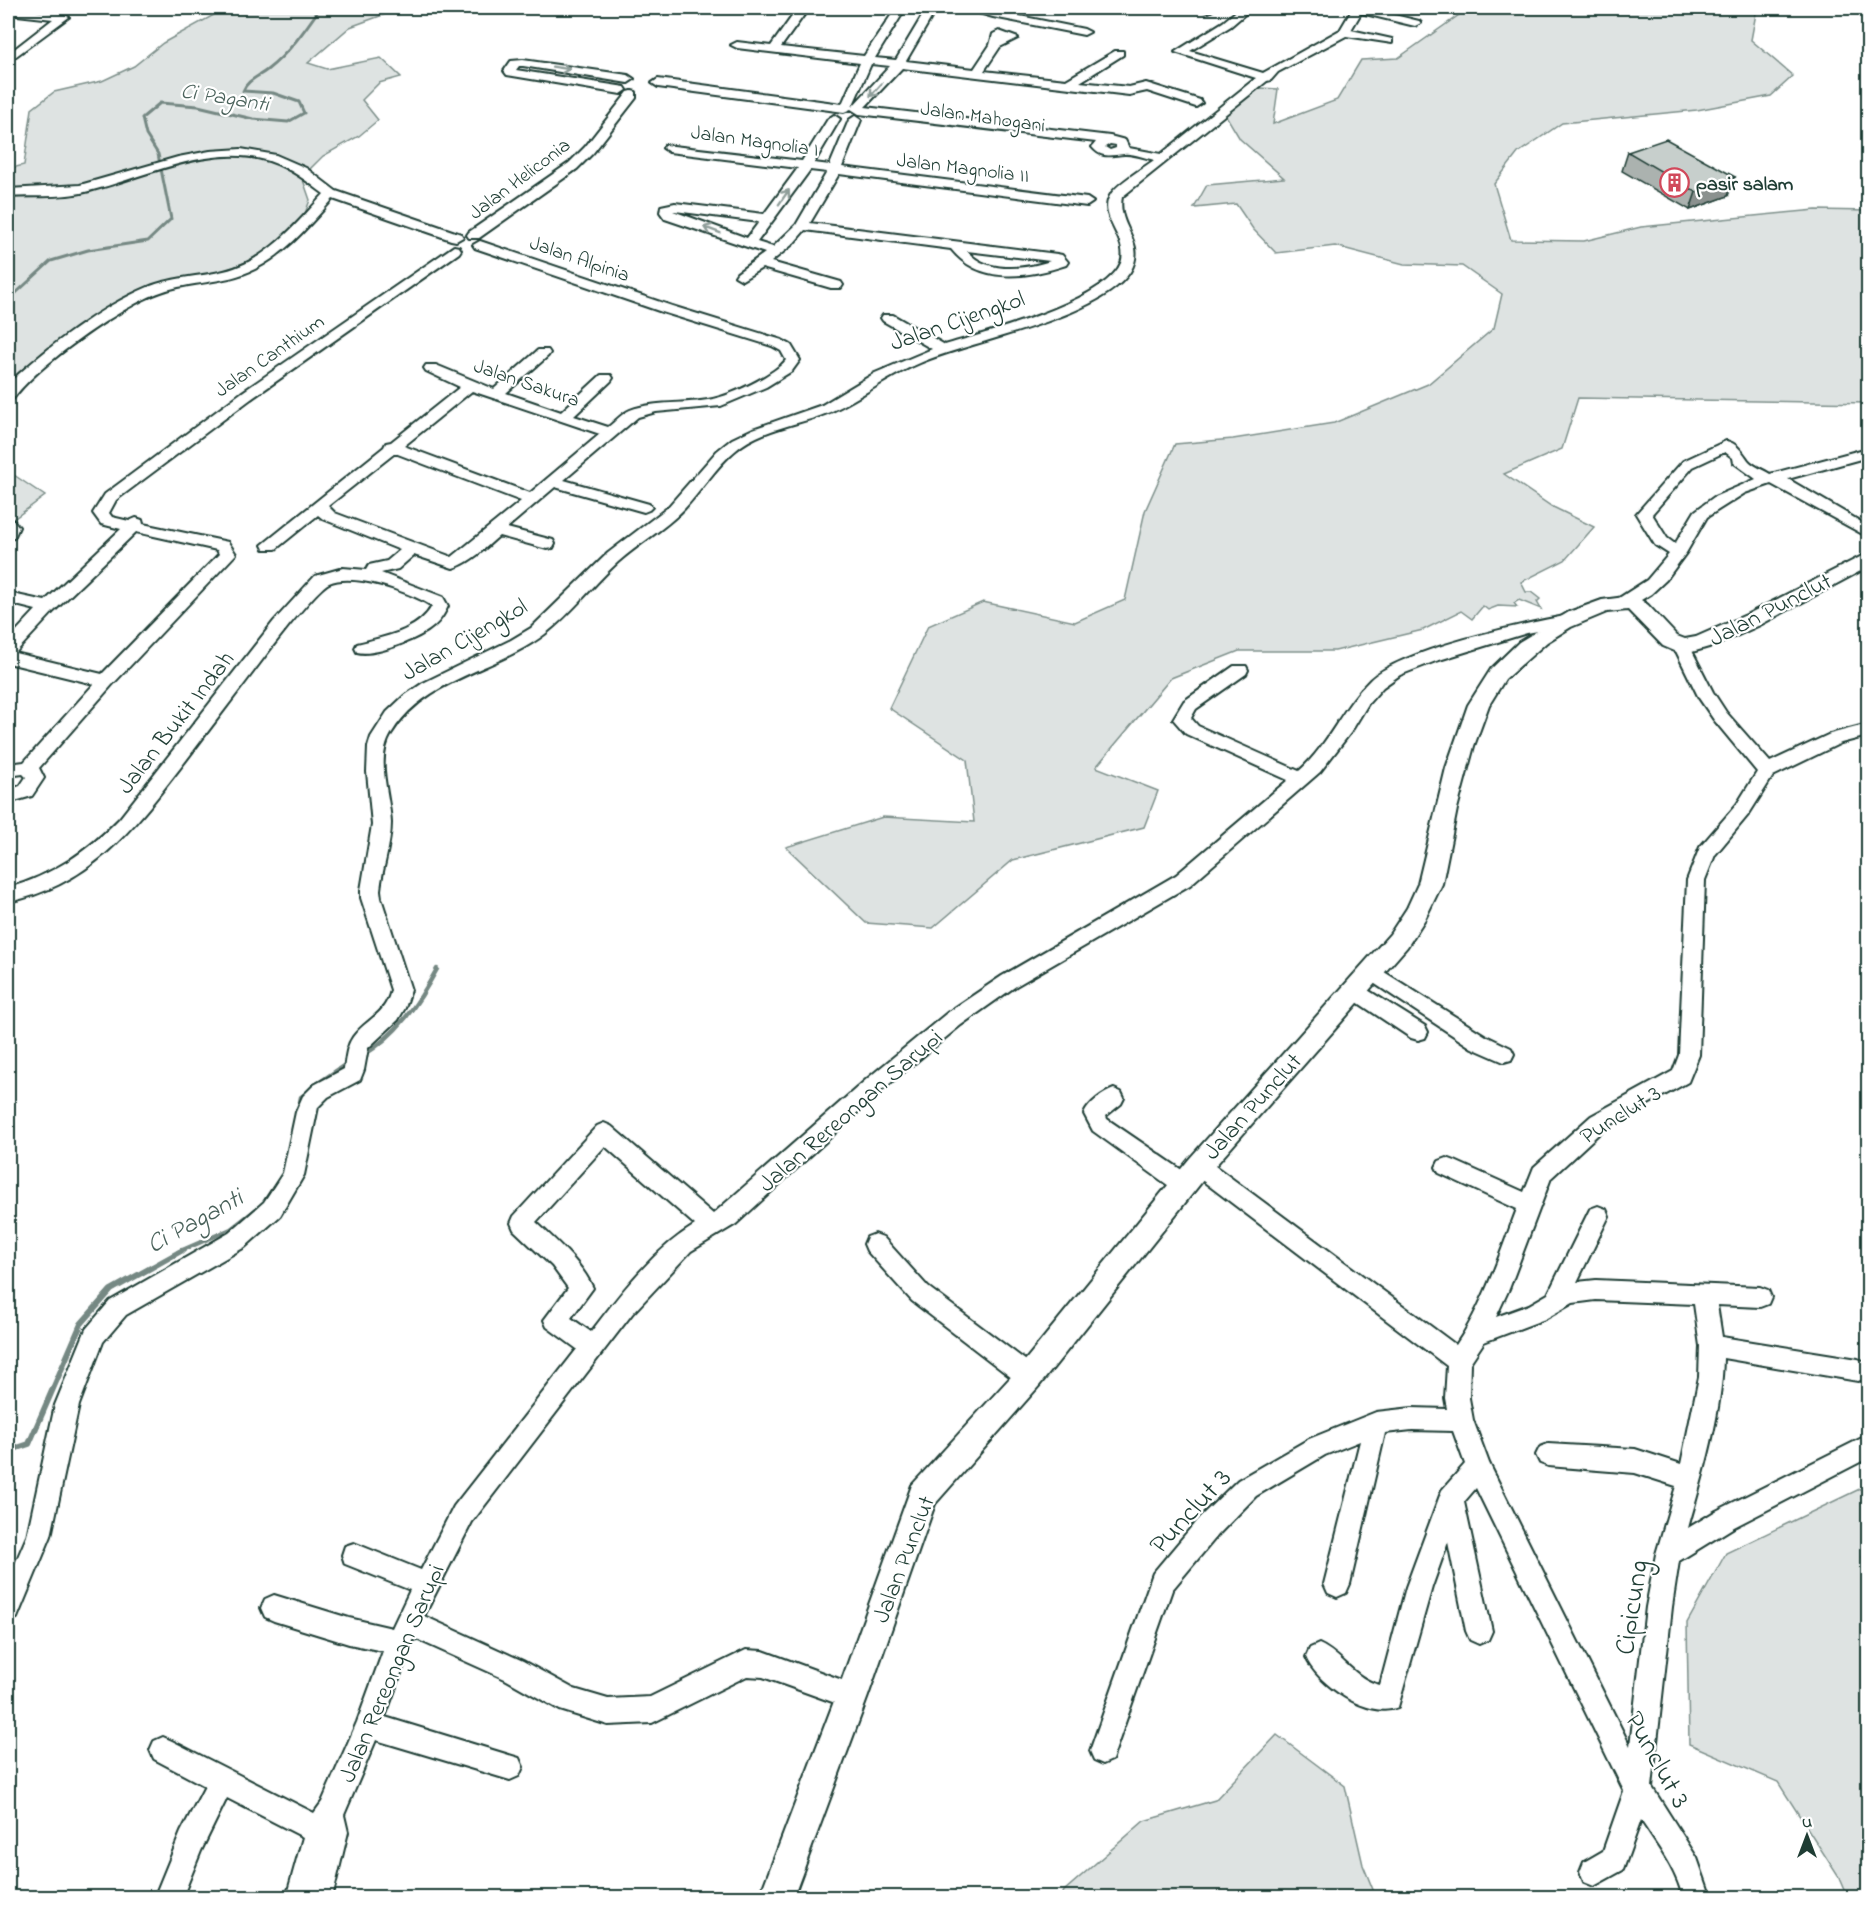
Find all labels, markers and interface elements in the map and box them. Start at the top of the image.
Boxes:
one-way arrow [551,63,570,74]
water label: Ci Paganti [178,76,273,122]
one-way arrow [869,82,883,97]
street label: Jalan Mahogani [918,95,1047,143]
street label: Jalan Magnolia I [689,119,820,167]
street label: Jalan Heliconia [464,132,577,228]
street label: Jalan Magnolia II [895,147,1031,193]
building icon: pasir salam [1659,167,1691,199]
place label: pasir salam [1696,171,1794,200]
one-way arrow [778,189,790,205]
one-way arrow [703,224,722,235]
street label: Jalan Alpinia [525,230,633,291]
street label: Jalan Cijengkol [886,283,1030,362]
street label: Jalan Canthium [210,308,331,406]
street label: Jalan Sakura [469,353,583,416]
street label: Jalan Punclut [1704,565,1839,657]
street label: Jalan Cijengkol [396,591,535,691]
street label: Jalan Bukit Indah [110,644,244,803]
street label: Jalan Rereongan Sarupi [752,1022,952,1202]
street label: Jalan Punclut [1196,1046,1312,1169]
street label: Punclut 3 [1574,1077,1669,1155]
water label: Ci Paganti [140,1179,253,1265]
street label: Punclut 3 [1141,1460,1242,1565]
street label: Jalan Punclut [865,1491,946,1629]
street label: Cipicung [1606,1557,1661,1658]
street label: Jalan Rereongan Sarupi [331,1559,455,1789]
street label: Punclut 3 [1612,1705,1699,1817]
north arrow [1777,1806,1837,1866]
text: U [1802,1811,1812,1835]

